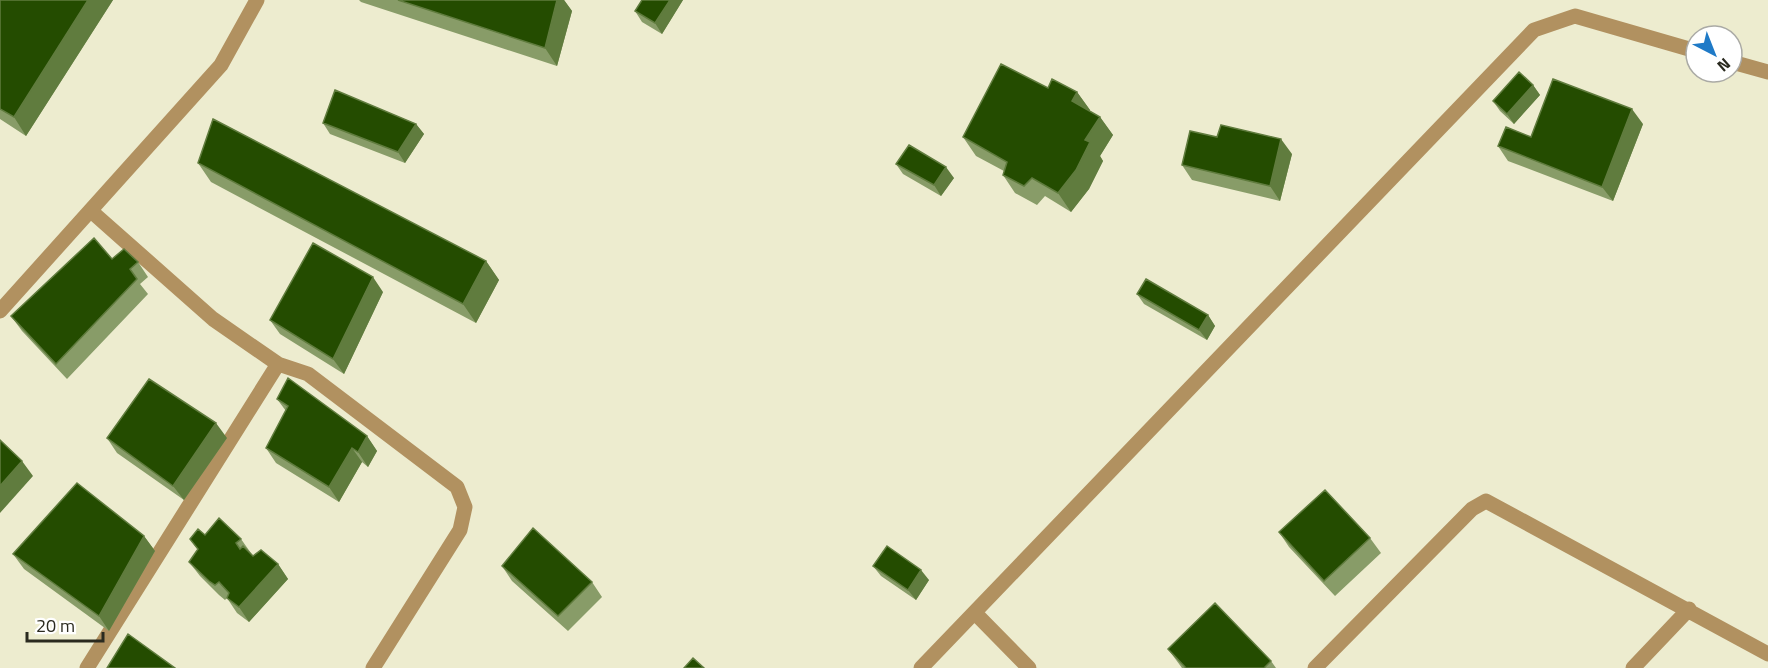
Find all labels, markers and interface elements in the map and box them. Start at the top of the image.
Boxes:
north arrow [1684,24,1744,84]
text: N [1712,53,1736,78]
scale bar [27,605,104,643]
text: 20 m [36,612,75,639]

